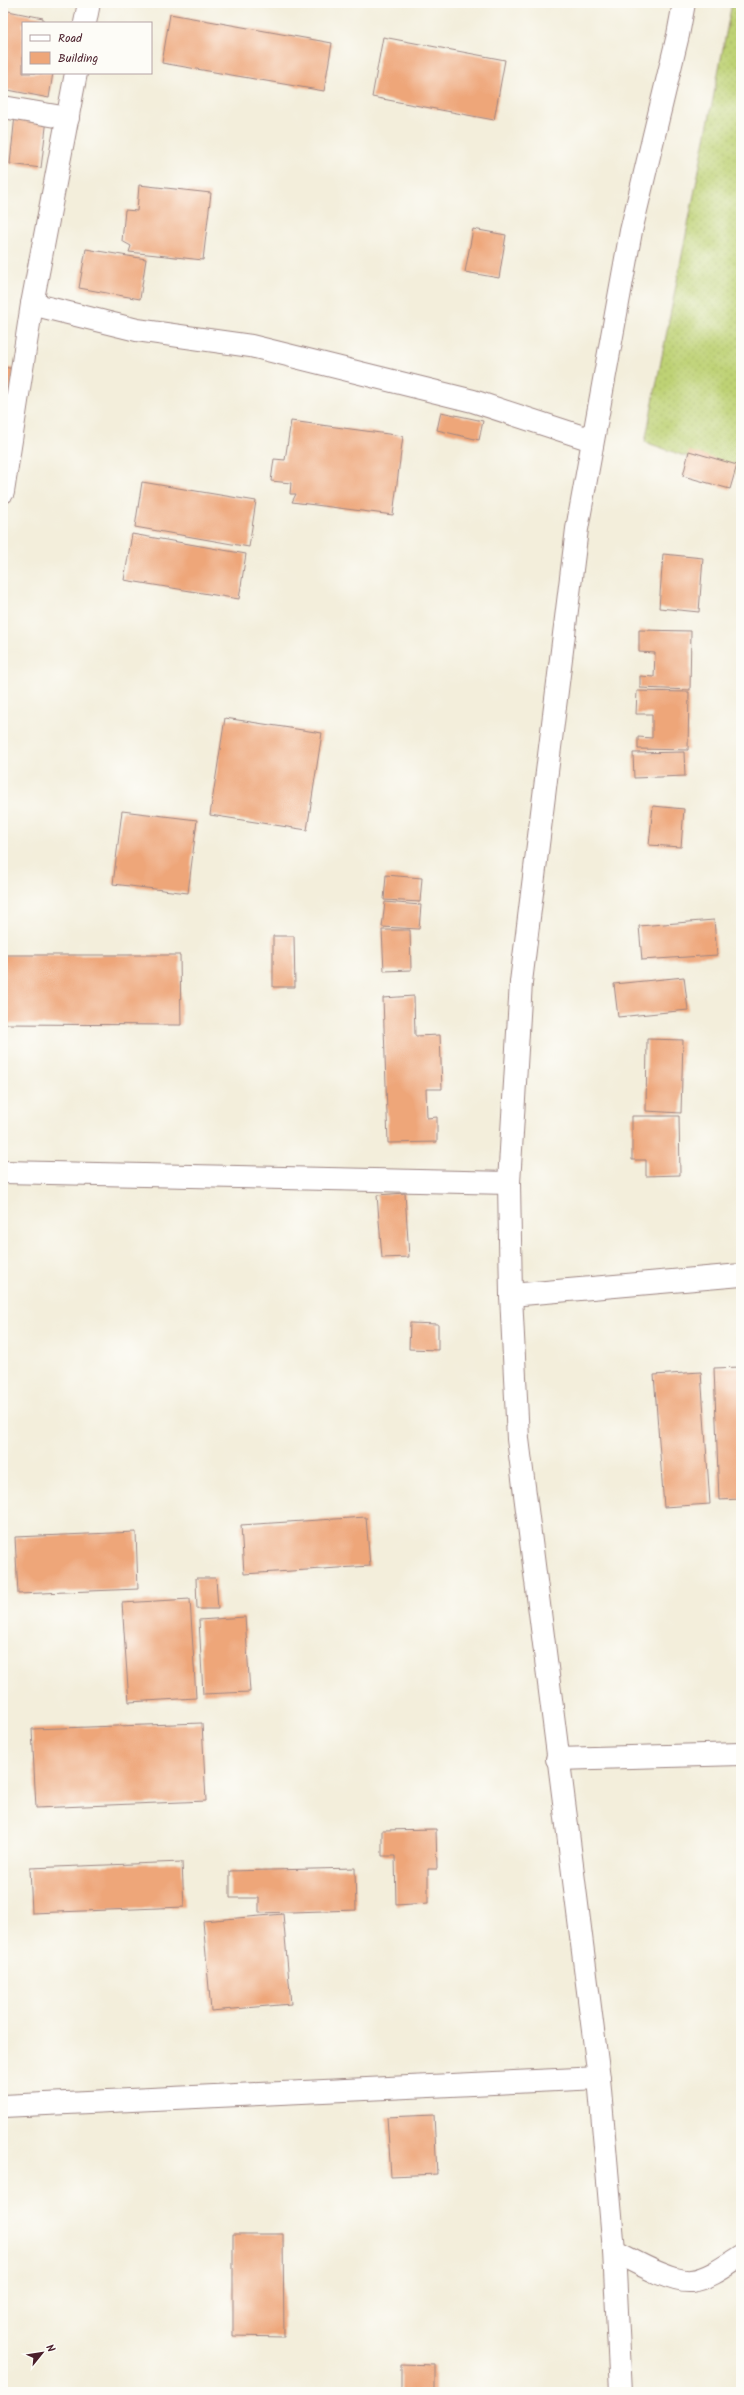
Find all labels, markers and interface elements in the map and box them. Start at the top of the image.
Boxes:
legend [22,22,152,74]
text: Road [58,29,83,48]
text: Building [58,49,98,68]
north arrow [22,2333,62,2373]
text: N [40,2341,59,2356]

